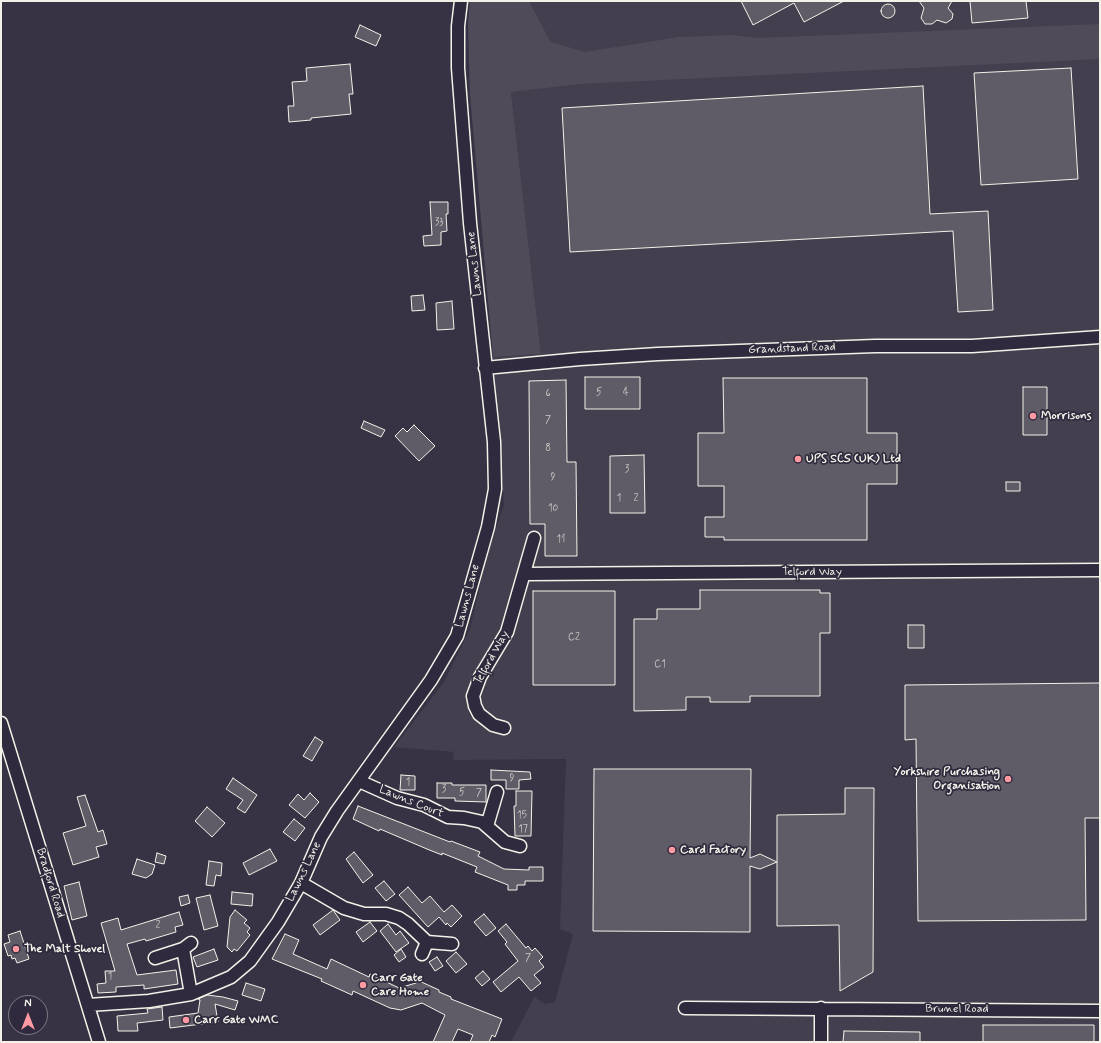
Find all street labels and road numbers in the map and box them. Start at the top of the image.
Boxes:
street label: Lawns Lane [464,231,486,297]
street label: Grandstand Road [748,340,836,358]
street label: Lawns Lane [453,563,483,629]
street label: Telford Way [782,565,842,579]
street label: Telford Way [471,628,513,688]
street label: Lawns Court [377,783,445,821]
street label: Lawns Lane [283,840,325,904]
street label: Bradford Road [33,846,67,920]
street label: Brunel Road [925,1002,989,1016]

